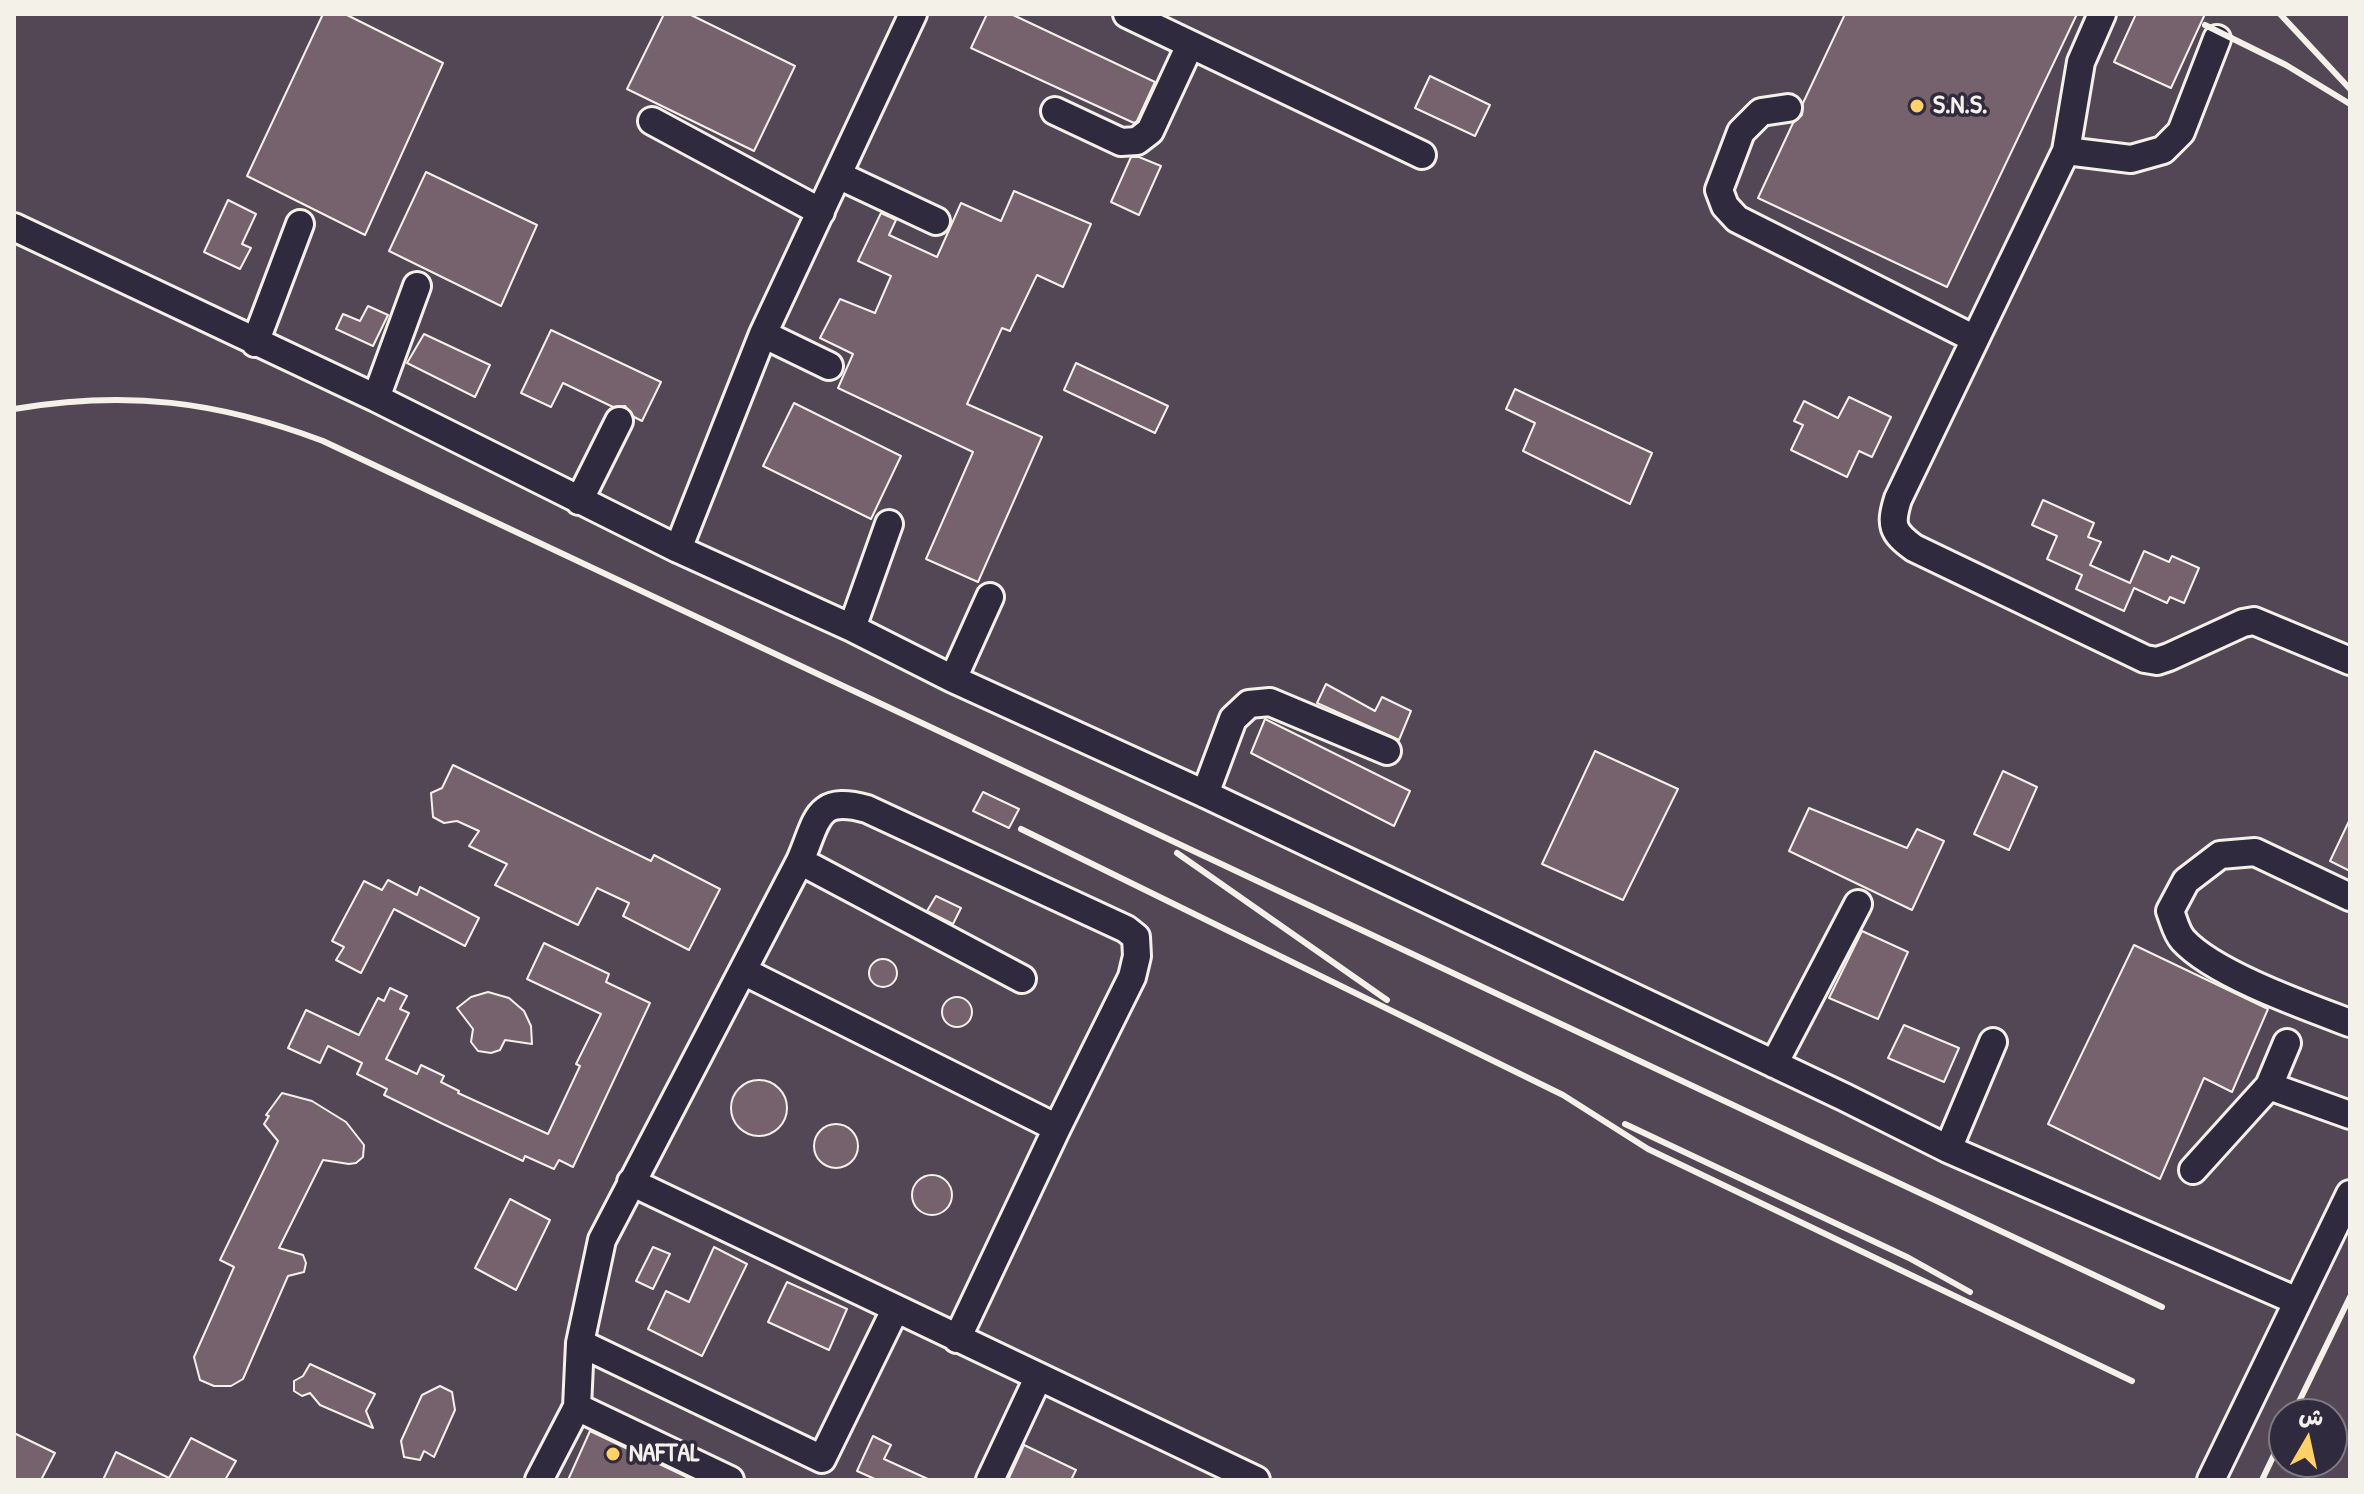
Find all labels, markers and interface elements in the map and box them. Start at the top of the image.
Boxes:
place label: S.N.S. [1933,90,1987,122]
marker: S.N.S. [1908,97,1926,115]
north arrow [2268,1398,2348,1478]
text: ش [2297,1400,2326,1433]
place label: NAFTAL [629,1438,700,1470]
marker: NAFTAL [604,1445,622,1463]

